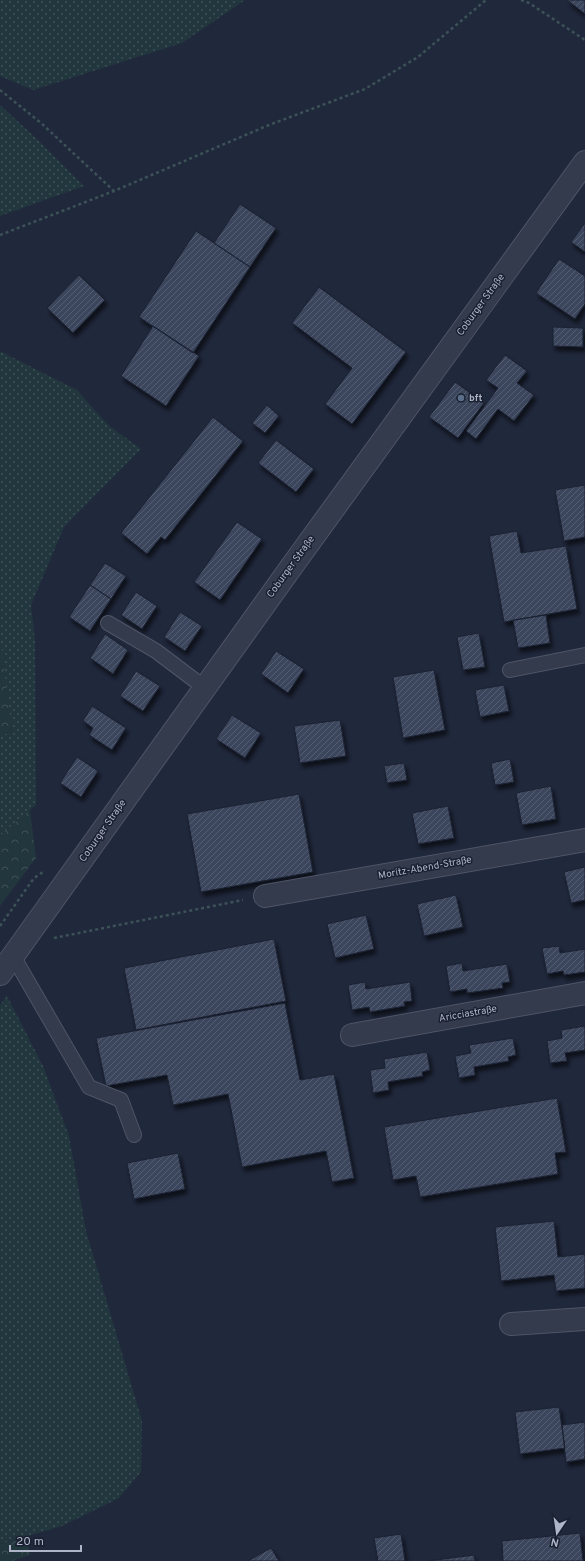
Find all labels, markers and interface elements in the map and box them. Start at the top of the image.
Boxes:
street label: Coburger Straße [454,271,508,339]
place label: bft [469,392,483,405]
marker: bft [456,393,466,403]
street label: Coburger Straße [264,533,318,601]
street label: Coburger Straße [77,797,129,865]
street label: Moritz-Abend-Straße [377,853,473,883]
street label: Aricciastraße [438,1002,498,1026]
north arrow [537,1513,577,1553]
scale bar [10,1527,81,1553]
text: 20 m [16,1534,44,1550]
text: N [550,1534,560,1549]

